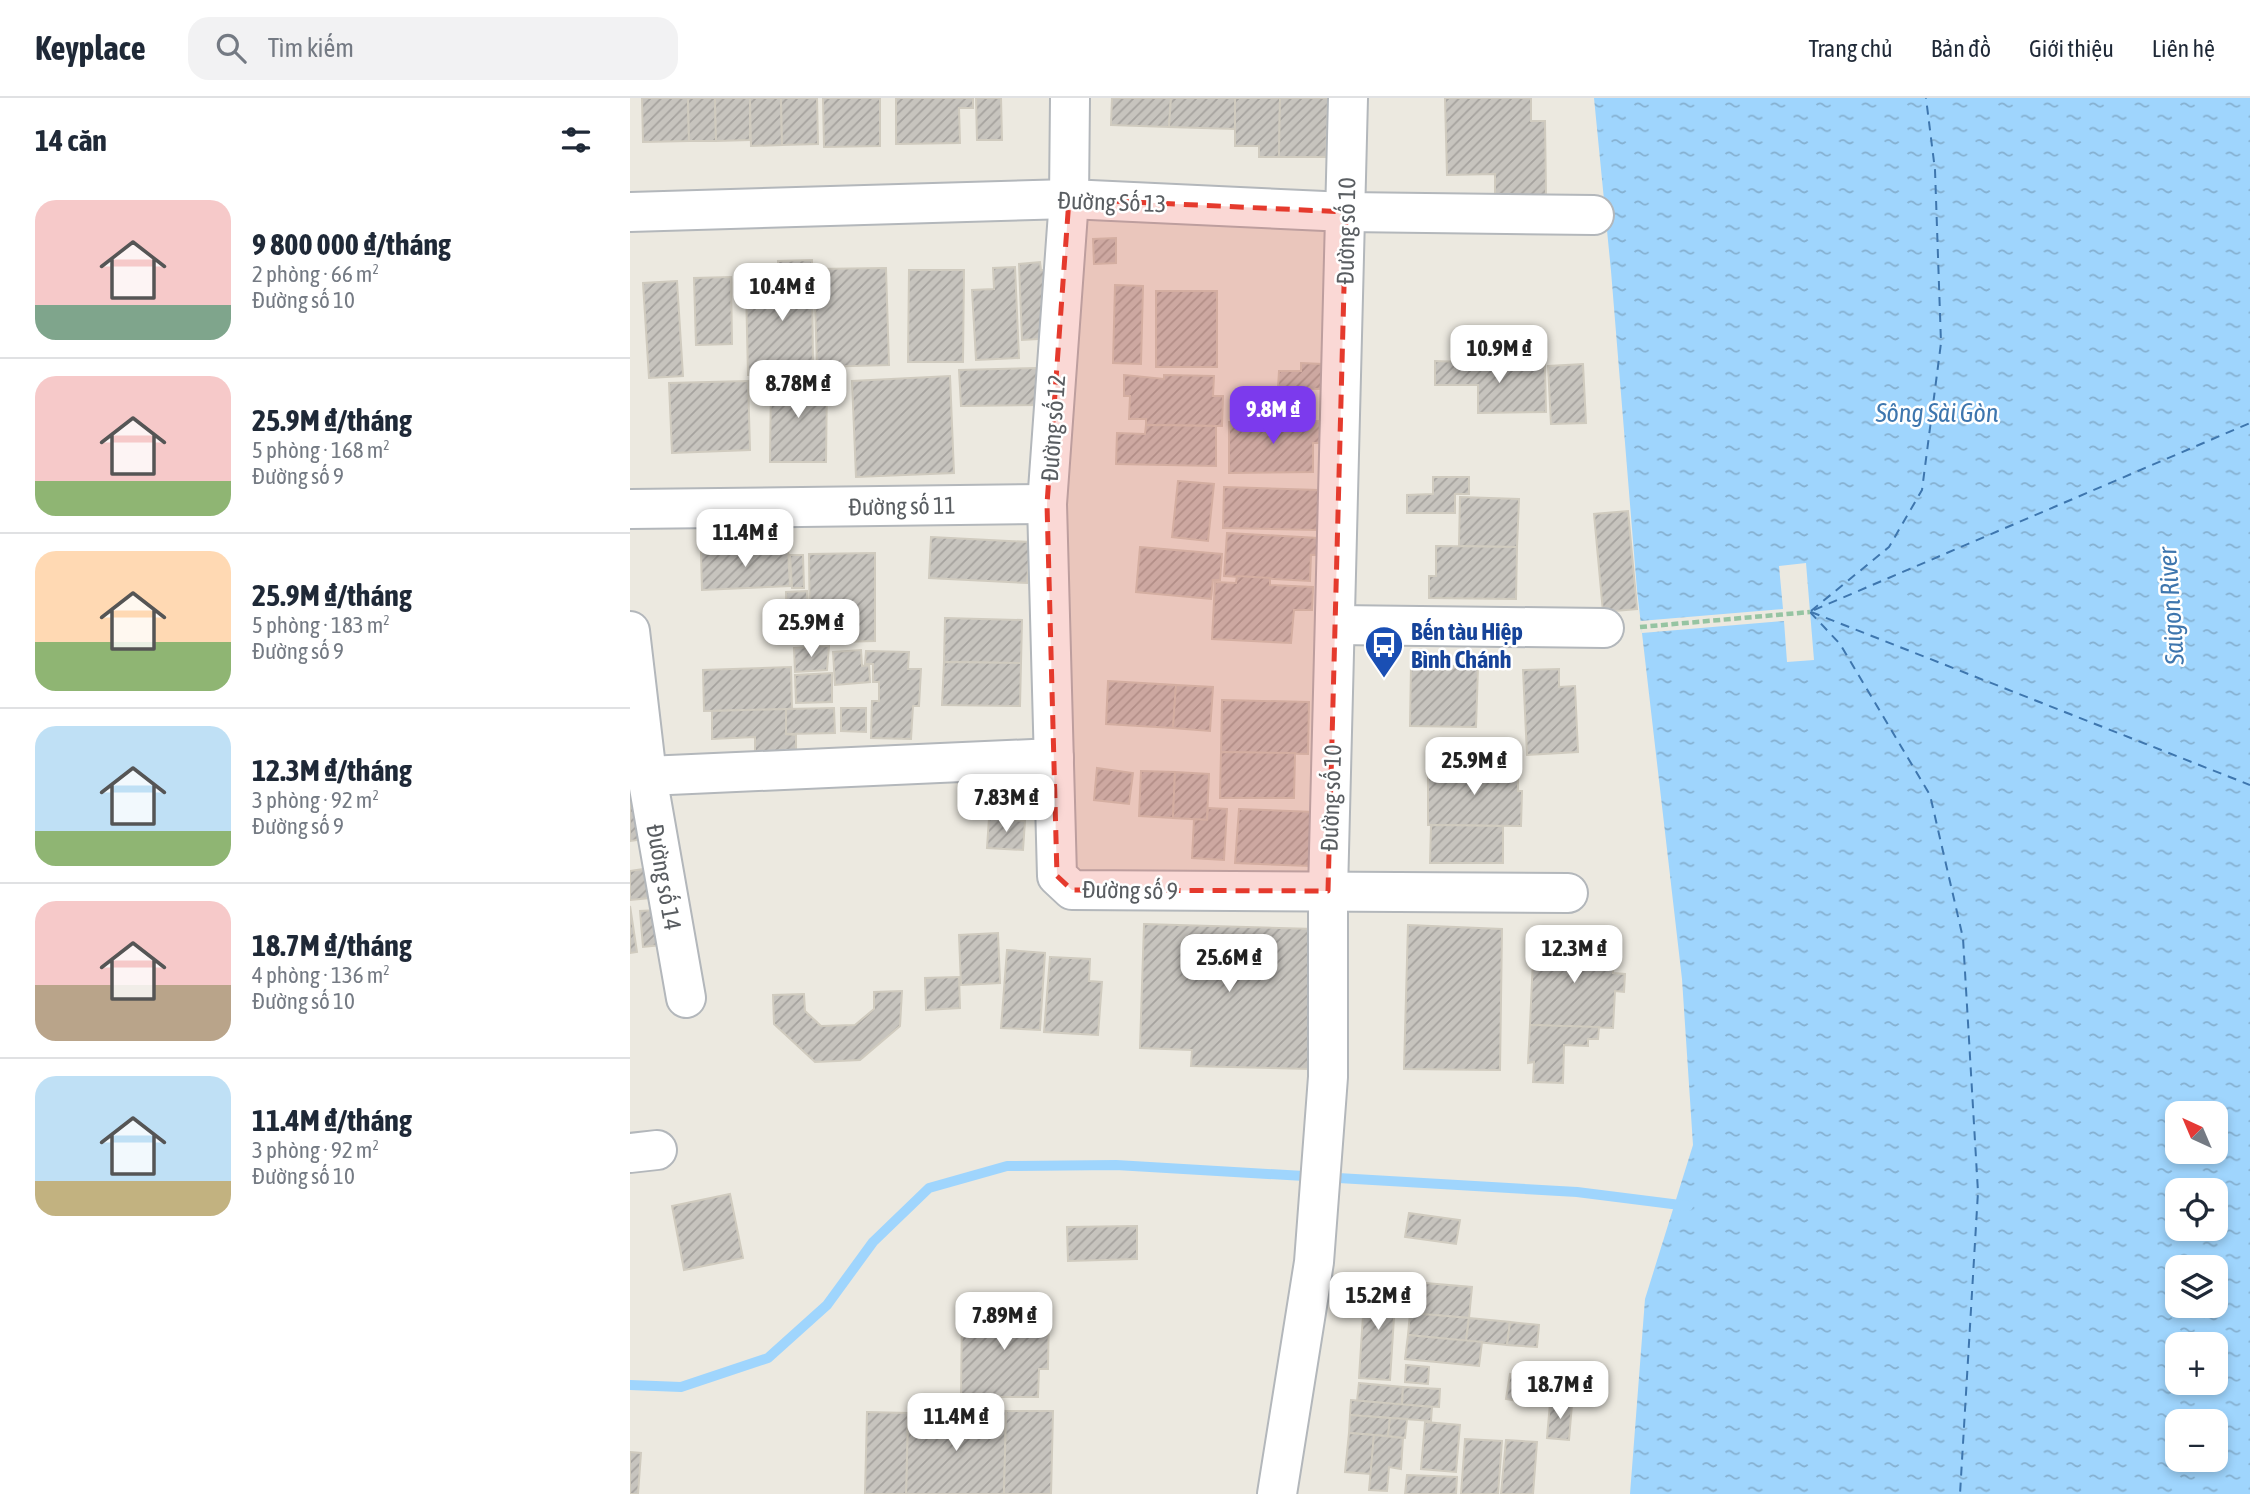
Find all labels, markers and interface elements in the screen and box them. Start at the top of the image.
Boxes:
search box [188,17,678,80]
text: Keyplace [35,29,146,67]
icon: search [212,29,250,67]
text: Tìm kiếm [268,33,354,63]
text: Trang chủ [1808,35,1893,62]
text: Bản đồ [1931,35,1991,62]
text: Giới thiệu [2029,35,2114,62]
text: Liên hệ [2152,35,2215,62]
icon: filters [557,121,595,159]
text: 14 căn [35,123,107,157]
street label: Đường số 10 [1332,177,1360,285]
street label: Đường Số 13 [1057,187,1167,217]
text: 9 800 000 ₫/tháng [252,227,451,261]
icon: home [91,228,175,312]
text: 2 phòng · 66 m² [252,261,379,287]
pin: 10.4M ₫ [717,264,847,323]
text: 10.4M ₫ [749,273,815,299]
text: Đường số 10 [252,287,355,313]
pin: 10.9M ₫ [1434,326,1564,385]
text: 10.9M ₫ [1466,335,1532,361]
pin: 8.78M ₫ [733,360,863,420]
text: 8.78M ₫ [765,370,831,396]
street label: Đường số 12 [1036,374,1070,482]
pin: 9.8M ₫ [1216,386,1330,446]
text: 9.8M ₫ [1246,396,1300,422]
water label: Sông Sài Gòn [1875,398,1999,428]
text: 25.9M ₫/tháng [252,403,412,437]
icon: home [91,404,175,488]
text: 5 phòng · 168 m² [252,437,390,463]
text: Đường số 9 [252,463,344,489]
street label: Đường số 11 [848,492,956,520]
pin: 11.4M ₫ [680,510,810,569]
text: 11.4M ₫ [712,519,778,545]
water label: Saigon River [2152,545,2190,667]
text: 25.9M ₫/tháng [252,578,412,612]
icon: home [91,579,175,663]
pin: 25.9M ₫ [746,600,876,659]
text: 25.9M ₫ [778,609,844,635]
text: 5 phòng · 183 m² [252,612,390,638]
place label: Bến tàu Hiệp Bình Chánh [1411,618,1523,673]
bus stop icon: Bến tàu Hiệp Bình Chánh [1363,624,1405,679]
text: Đường số 9 [252,638,344,664]
pin: 25.9M ₫ [1409,738,1539,797]
street label: Đường số 10 [1316,744,1346,852]
text: 25.9M ₫ [1441,747,1507,773]
text: 12.3M ₫/tháng [252,753,412,787]
icon: home [91,754,175,838]
pin: 7.83M ₫ [941,774,1071,834]
text: 7.83M ₫ [973,784,1039,810]
text: 3 phòng · 92 m² [252,787,379,813]
text: Đường số 9 [252,813,344,839]
street label: Đường số 14 [641,822,687,932]
street label: Đường số 9 [1082,876,1178,904]
pin: 12.3M ₫ [1509,926,1639,985]
text: 18.7M ₫/tháng [252,928,412,962]
icon: home [91,929,175,1013]
pin: 25.6M ₫ [1164,934,1294,994]
text: 12.3M ₫ [1541,935,1607,961]
text: 25.6M ₫ [1196,944,1262,970]
text: 4 phòng · 136 m² [252,962,390,988]
text: Đường số 10 [252,988,355,1014]
north arrow [2165,1101,2228,1164]
map controls [2165,1101,2228,1472]
text: 11.4M ₫/tháng [252,1103,412,1137]
icon: home [91,1104,175,1188]
text: 3 phòng · 92 m² [252,1137,379,1163]
text: Đường số 10 [252,1163,355,1189]
button: locate [2165,1178,2228,1241]
button: layers [2165,1255,2228,1318]
pin: 15.2M ₫ [1313,1272,1443,1332]
text: 15.2M ₫ [1345,1282,1411,1308]
pin: 7.89M ₫ [939,1292,1069,1352]
text: 7.89M ₫ [971,1302,1037,1328]
button: + [2165,1332,2228,1395]
pin: 18.7M ₫ [1495,1362,1625,1421]
text: 18.7M ₫ [1527,1371,1593,1397]
pin: 11.4M ₫ [891,1394,1021,1453]
text: 11.4M ₫ [923,1403,989,1429]
button: − [2165,1409,2228,1472]

